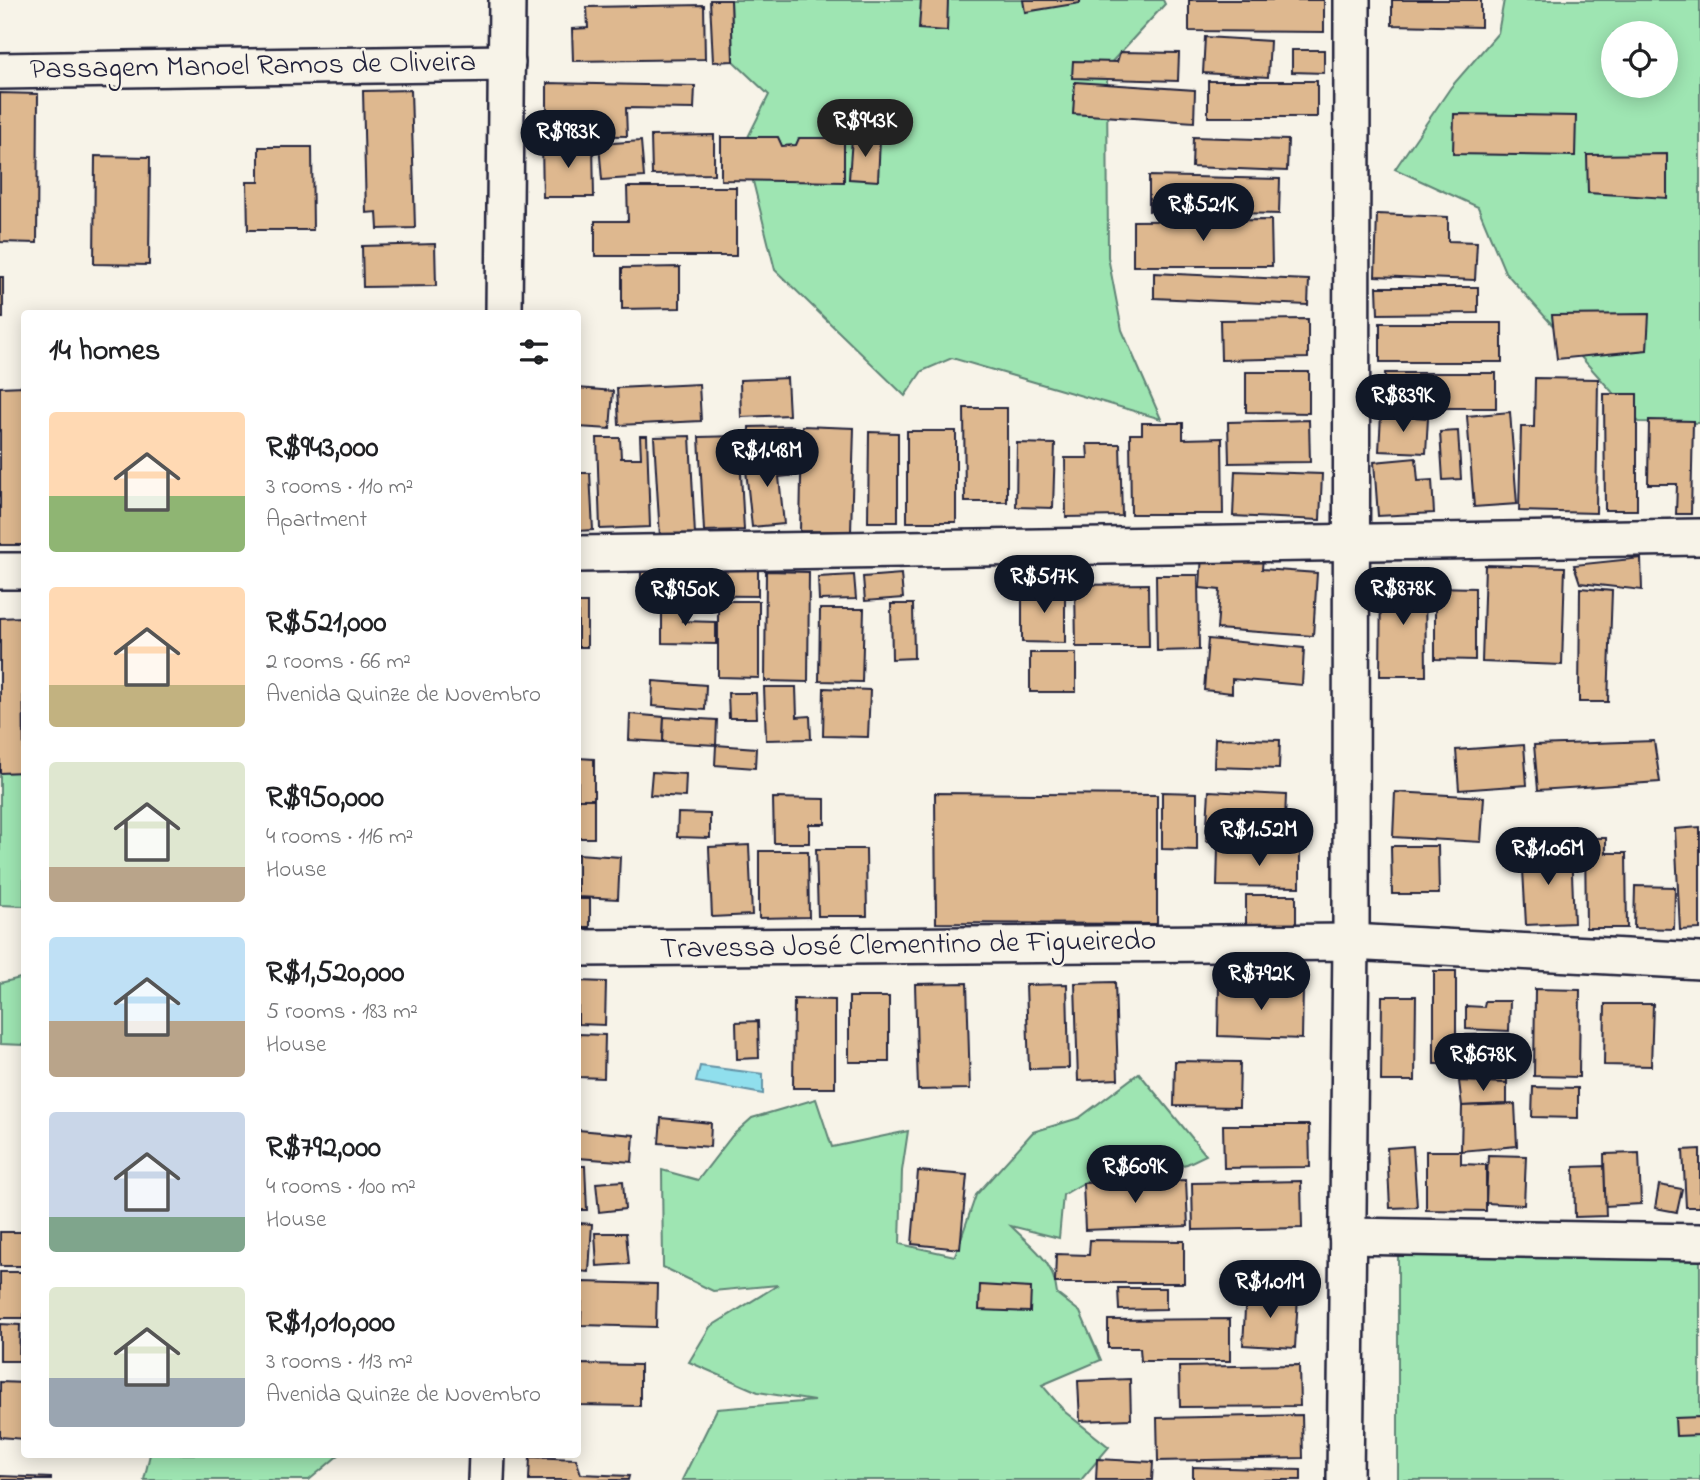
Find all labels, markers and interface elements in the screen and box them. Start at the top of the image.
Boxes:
map controls [1601,21,1678,98]
button: locate [1601,21,1678,98]
street label: Passagem Manoel Ramos de Oliveira [30,41,476,93]
pin: R$943K [808,100,922,159]
text: R$943K [833,105,897,138]
pin: R$983K [511,110,625,170]
text: R$983K [537,116,599,149]
pin: R$521K [1146,184,1260,243]
text: R$521K [1168,189,1238,222]
text: 14 homes [49,330,160,374]
icon: filters [515,333,553,371]
pin: R$839K [1346,374,1460,434]
text: R$839K [1372,380,1434,413]
text: R$943,000 [266,427,379,471]
pin: R$1.48M [702,430,832,489]
text: R$1.48M [732,435,802,468]
icon: home [105,440,189,524]
text: 3 rooms · 110 m² [266,471,413,504]
text: Apartment [266,504,367,537]
pin: R$517K [987,556,1101,615]
text: R$517K [1010,561,1078,594]
pin: R$950K [628,568,742,628]
pin: R$878K [1346,568,1460,627]
text: R$878K [1371,573,1435,606]
text: R$950K [651,574,719,607]
text: R$521,000 [266,602,386,646]
icon: home [105,615,189,699]
text: 2 rooms · 66 m² [266,646,411,679]
text: Avenida Quinze de Novembro [266,679,541,712]
text: R$950,000 [266,777,384,821]
icon: home [105,790,189,874]
pin: R$1.52M [1194,808,1324,868]
text: R$1.52M [1220,814,1298,847]
text: 4 rooms · 116 m² [266,821,413,854]
pin: R$1.06M [1483,828,1613,887]
text: R$1.06M [1512,833,1584,866]
text: House [266,854,326,887]
street label: Travessa José Clementino de Figueiredo [659,920,1157,972]
text: R$1,520,000 [266,952,405,996]
pin: R$792K [1204,953,1318,1012]
text: R$792K [1228,958,1294,991]
icon: home [105,965,189,1049]
text: 5 rooms · 183 m² [266,996,418,1029]
text: House [266,1029,326,1062]
pin: R$678K [1426,1034,1540,1093]
text: R$678K [1450,1039,1516,1072]
text: R$792,000 [266,1127,381,1171]
icon: home [105,1140,189,1224]
pin: R$609K [1078,1146,1192,1205]
text: R$609K [1103,1151,1167,1184]
text: 4 rooms · 100 m² [266,1171,416,1204]
text: House [266,1204,326,1237]
pin: R$1.01M [1205,1260,1335,1320]
text: R$1.01M [1235,1266,1305,1299]
text: R$1,010,000 [266,1302,395,1346]
icon: home [105,1315,189,1399]
text: 3 rooms · 113 m² [266,1346,413,1379]
text: Avenida Quinze de Novembro [266,1379,541,1412]

